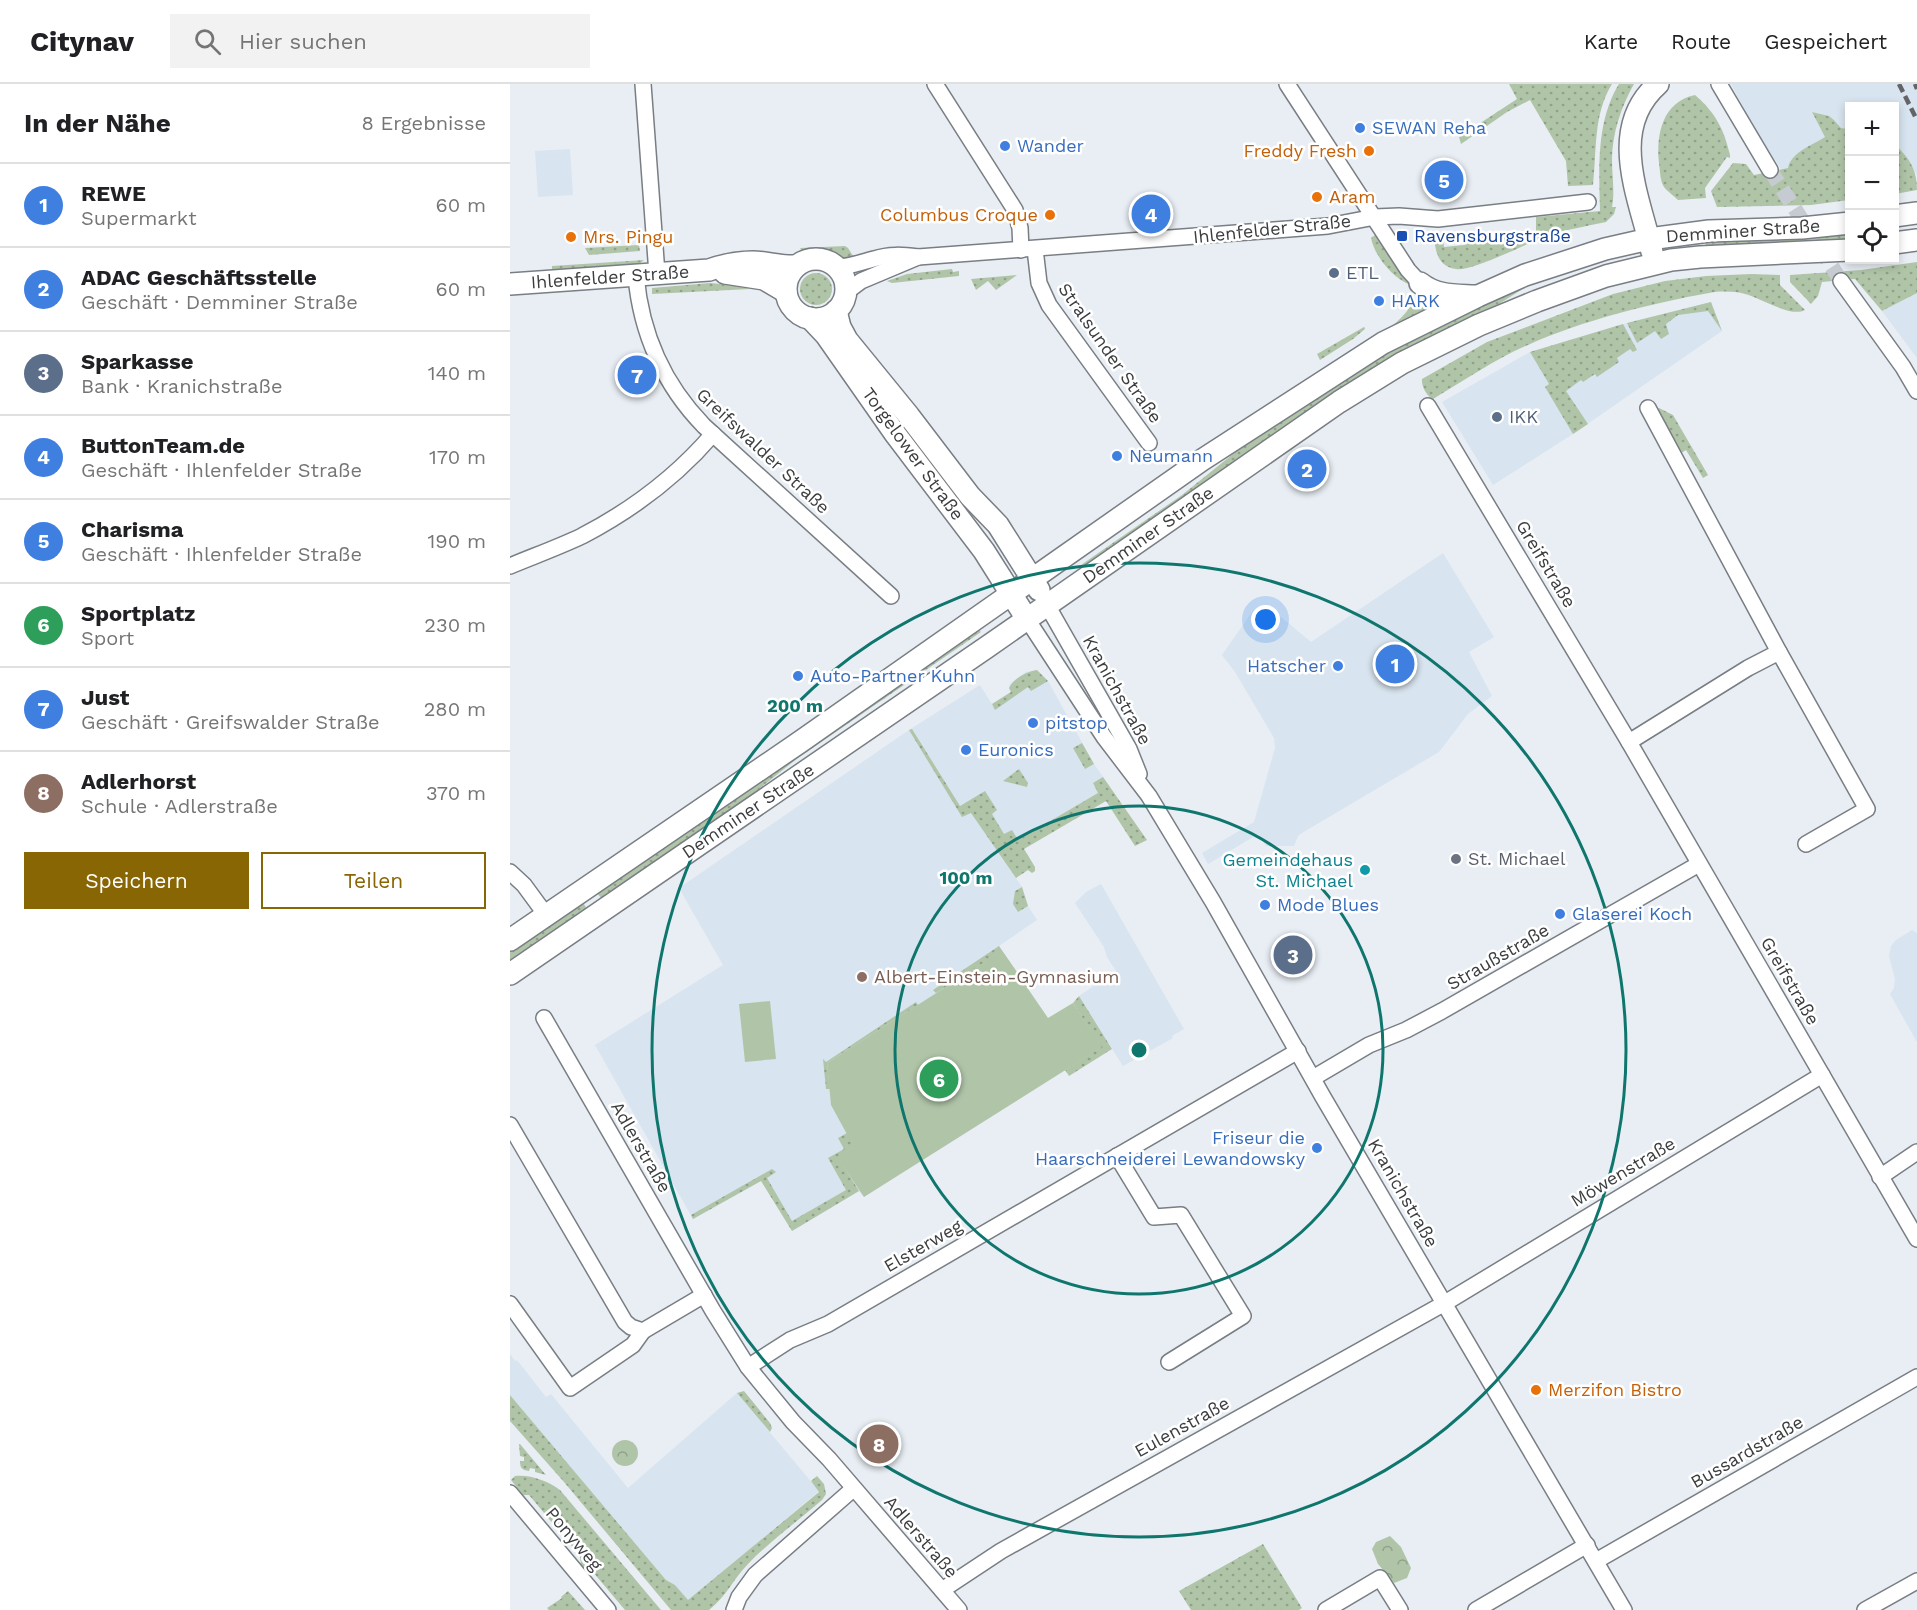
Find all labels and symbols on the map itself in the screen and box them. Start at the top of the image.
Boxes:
place label: SEWAN Reha [1372,117,1486,138]
marker: SEWAN Reha [1353,121,1367,135]
place label: Wander [1017,135,1084,156]
marker: Wander [998,139,1012,153]
place label: Freddy Fresh [1243,140,1357,161]
marker: Freddy Fresh [1362,144,1376,158]
pin: 5 [1424,158,1464,202]
place label: Aram [1329,186,1375,207]
marker: Aram [1310,190,1324,204]
pin: 4 [1132,192,1170,236]
place label: Columbus Croque [880,204,1038,225]
marker: Columbus Croque [1043,208,1057,222]
street label: Ihlenfelder Straße [1192,210,1352,247]
street label: Demminer Straße [1665,215,1821,246]
place label: Ravensburgstraße [1414,225,1571,246]
place label: Mrs. Pingu [583,226,673,247]
marker: Ravensburgstraße [1395,229,1409,243]
marker: Mrs. Pingu [564,230,578,244]
street label: Ihlenfelder Straße [530,260,690,293]
place label: ETL [1346,262,1379,283]
marker: ETL [1327,266,1341,280]
street label: Stralsunder Straße [1054,279,1167,427]
place label: HARK [1391,290,1440,311]
marker: HARK [1372,294,1386,308]
pin: 7 [618,352,656,398]
street label: Greifswalder Straße [692,383,834,518]
street label: Torgelower Straße [858,383,969,524]
place label: IKK [1509,406,1538,427]
marker: IKK [1490,410,1504,424]
place label: Neumann [1129,445,1213,466]
pin: 2 [1288,446,1326,492]
marker: Neumann [1110,449,1124,463]
street label: Demminer Straße [1078,482,1217,588]
street label: Greifstraße [1512,516,1581,611]
your location [1251,605,1280,634]
street label: Kranichstraße [1079,631,1156,748]
pin: 1 [1376,642,1414,686]
place label: Hatscher [1247,655,1326,676]
marker: Hatscher [1331,659,1345,673]
place label: Auto-Partner Kuhn [810,665,975,686]
marker: Auto-Partner Kuhn [791,669,805,683]
text: 200 m [767,695,823,716]
place label: pitstop [1045,712,1108,733]
marker: pitstop [1026,716,1040,730]
place label: Euronics [978,739,1054,760]
marker: Euronics [959,743,973,757]
street label: Demminer Straße [678,759,818,863]
place label: St. Michael [1468,848,1566,869]
place label: Gemeindehaus St. Michael [1223,849,1353,891]
marker: St. Michael [1449,852,1463,866]
marker: Gemeindehaus St. Michael [1358,863,1372,877]
text: 100 m [939,867,993,888]
place label: Mode Blues [1277,894,1379,915]
marker: Mode Blues [1258,898,1272,912]
place label: Glaserei Koch [1572,903,1692,924]
marker: Glaserei Koch [1553,907,1567,921]
street label: Straußstraße [1443,919,1553,994]
pin: 3 [1274,932,1312,978]
street label: Greifstraße [1757,933,1824,1028]
place label: Albert-Einstein-Gymnasium [874,966,1120,987]
marker: Albert-Einstein-Gymnasium [855,970,869,984]
centre of rings [1129,1040,1149,1060]
pin: 6 [920,1056,958,1102]
street label: Adlerstraße [607,1097,676,1196]
place label: Friseur die Haarschneiderei Lewandowsky [1035,1127,1306,1169]
street label: Möwenstraße [1567,1132,1679,1211]
street label: Kranichstraße [1364,1135,1443,1251]
marker: Friseur die Haarschneiderei Lewandowsky [1310,1141,1324,1155]
street label: Elsterweg [880,1215,966,1276]
place label: Merzifon Bistro [1548,1379,1682,1400]
marker: Merzifon Bistro [1529,1383,1543,1397]
street label: Eulenstraße [1131,1392,1233,1461]
street label: Bussardstraße [1687,1411,1807,1492]
pin: 8 [860,1422,898,1466]
street label: Adlerstraße [880,1491,963,1582]
street label: Ponyweg [542,1503,607,1575]

